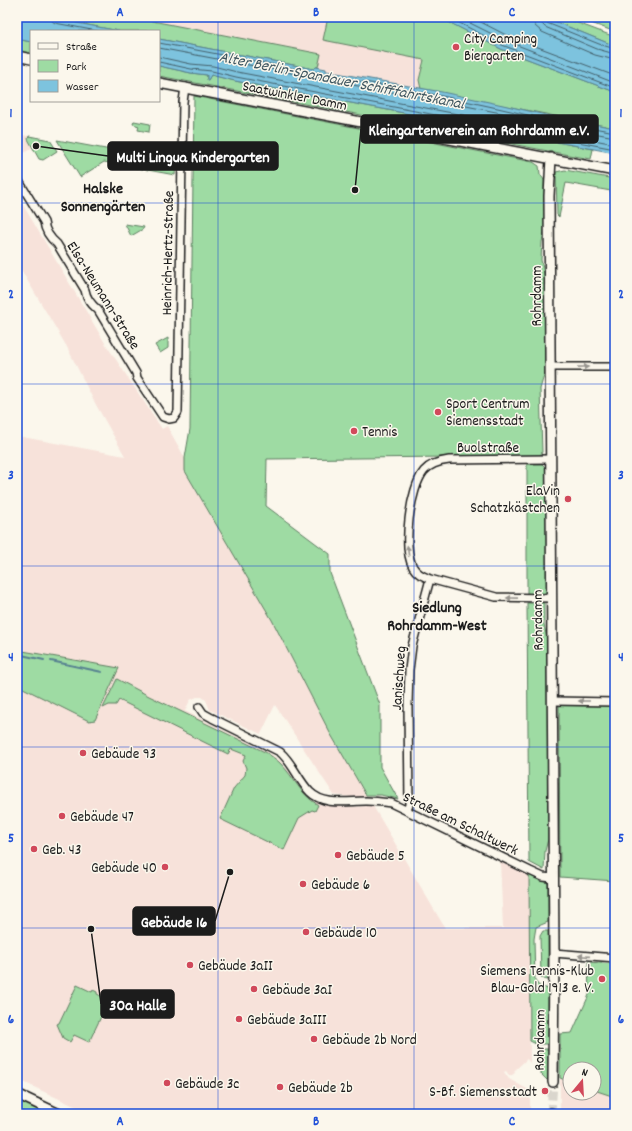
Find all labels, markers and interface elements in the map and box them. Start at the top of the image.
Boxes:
text: A [116,4,124,23]
text: B [313,4,319,23]
text: C [509,4,516,23]
place label: City Camping Biergarten [464,29,537,68]
legend [30,30,160,102]
text: Straße [66,39,97,56]
marker: City Camping Biergarten [451,42,461,52]
water label: Alter Berlin-Spandauer Schifffahrtskanal [217,46,467,117]
text: Park [66,59,87,76]
street label: Saatwinkler Damm [240,76,349,118]
text: Wasser [66,79,99,96]
text: 1 [10,105,13,124]
text: 1 [620,105,623,124]
callout: Kleingartenverein am Rohrdamm e.V. [361,115,598,143]
text: Kleingartenverein am Rohrdamm e.V. [368,120,590,143]
callout: Multi Lingua Kindergarten [108,142,278,170]
text: Multi Lingua Kindergarten [116,147,270,170]
district label: Halske Sonnengärten [61,178,145,219]
street label: Heinrich-Hertz-Straße [157,190,181,316]
street label: Elsa-Neumann-Straße [60,238,145,355]
street label: Rohrdamm [527,265,549,327]
text: 2 [8,286,14,305]
text: 2 [618,286,624,305]
one-way arrow [577,364,590,370]
place label: Sport Centrum Siemensstadt [446,394,530,433]
marker: Sport Centrum Siemensstadt [433,407,443,417]
place label: Tennis [362,422,398,444]
marker: Tennis [349,426,359,436]
street label: Buolstraße [457,438,519,460]
text: 3 [8,467,14,486]
text: 3 [618,467,624,486]
place label: ElaVin Schatzkästchen [470,481,560,520]
marker: ElaVin Schatzkästchen [563,494,573,504]
one-way arrow [405,544,411,557]
street label: Rohrdamm [527,589,551,651]
one-way arrow [505,595,518,601]
district label: Siedlung Rohrdamm-West [387,597,487,638]
street label: Janischweg [387,645,413,711]
text: 4 [8,649,14,668]
text: 4 [618,649,624,668]
one-way arrow [577,698,590,704]
place label: Gebäude 93 [91,744,156,766]
marker: Gebäude 93 [78,748,88,758]
street label: Straße am Schaltwerk [399,787,522,862]
place label: Gebäude 47 [70,807,134,829]
marker: Gebäude 47 [57,811,67,821]
text: 5 [8,830,14,849]
text: 5 [618,830,624,849]
place label: Geb. 43 [42,840,81,862]
marker: Geb. 43 [29,844,39,854]
place label: Gebäude 5 [346,846,405,868]
marker: Gebäude 5 [333,850,343,860]
place label: Gebäude 40 [91,858,157,880]
marker: Gebäude 40 [160,862,170,872]
place label: Gebäude 6 [311,875,370,897]
marker: Gebäude 6 [298,879,308,889]
callout: Gebäude 16 [133,907,215,935]
text: Gebäude 16 [141,912,207,935]
place label: Gebäude 10 [314,923,377,945]
marker: Gebäude 10 [301,927,311,937]
one-way arrow [578,952,590,959]
place label: Gebäude 3aII [198,956,273,978]
marker: Gebäude 3aII [185,960,195,970]
place label: Siemens Tennis-Klub Blau-Gold 1913 e. V. [480,961,594,1000]
marker: Siemens Tennis-Klub Blau-Gold 1913 e. V. [597,974,607,984]
place label: Gebäude 3aI [262,980,332,1002]
marker: Gebäude 3aI [249,984,259,994]
callout: 30a Halle [101,990,174,1018]
text: 30a Halle [109,995,167,1018]
street label: Rohrdamm [529,1009,553,1071]
place label: Gebäude 3aIII [247,1010,327,1032]
text: 6 [8,1011,15,1030]
text: 6 [618,1011,625,1030]
marker: Gebäude 3aIII [234,1014,244,1024]
place label: Gebäude 2b Nord [322,1030,417,1052]
marker: Gebäude 2b Nord [309,1034,319,1044]
north arrow [562,1061,602,1101]
text: N [579,1065,590,1082]
place label: Gebäude 3c [175,1074,239,1096]
marker: Gebäude 3c [162,1078,172,1088]
place label: Gebäude 2b [288,1078,353,1100]
marker: Gebäude 2b [275,1082,285,1092]
place label: S-Bf. Siemensstadt [429,1082,537,1104]
marker: S-Bf. Siemensstadt [540,1086,550,1096]
text: A [116,1113,124,1131]
text: B [313,1113,319,1131]
text: C [509,1113,516,1131]

